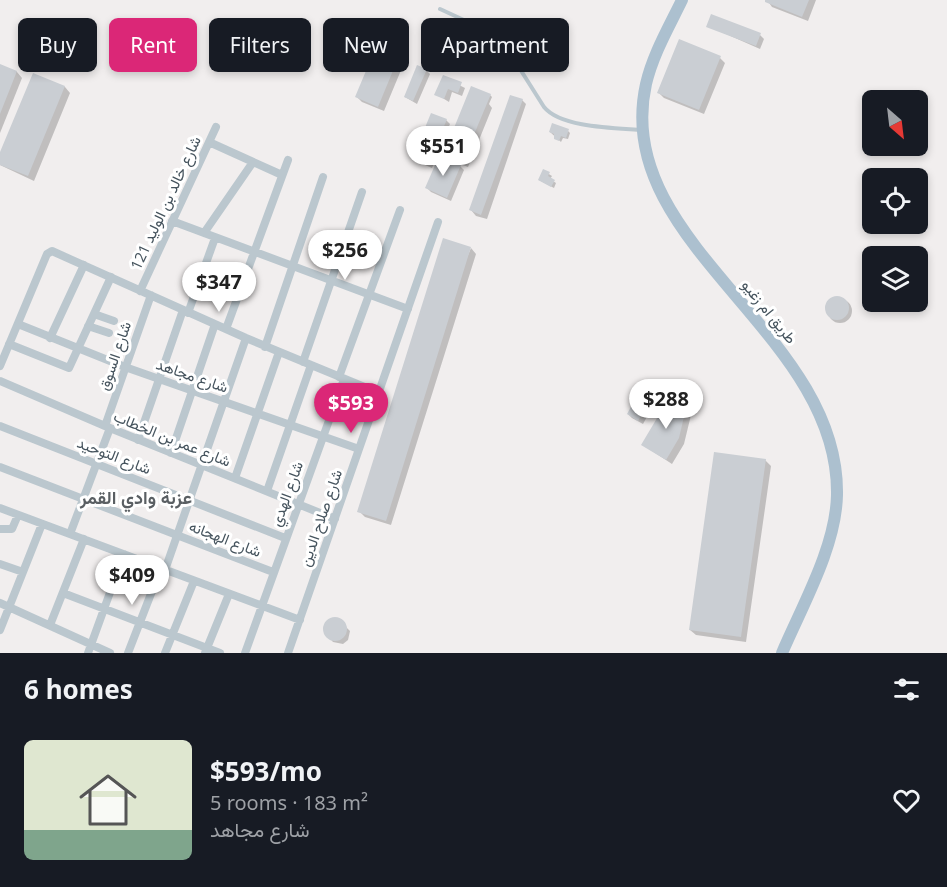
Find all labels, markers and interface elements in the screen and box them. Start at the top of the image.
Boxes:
chip: Buy [18,18,97,72]
chip: Rent [109,18,197,72]
chip: Filters [209,18,311,72]
chip: New [323,18,409,72]
chip: Apartment [421,18,569,72]
north arrow [862,90,928,156]
map controls [862,90,928,312]
pin: $551 [407,126,479,177]
street label: شارع خالد بن الوليد 121 [125,132,207,273]
text: $551 [420,132,466,159]
button: locate [862,168,928,234]
pin: $256 [309,230,381,281]
text: $256 [322,236,368,263]
button: layers [862,246,928,312]
pin: $347 [183,262,255,313]
text: $347 [196,268,242,295]
street label: طريق ام زغيو [737,275,802,348]
street label: شارع السوق [93,318,137,393]
street label: شارع مجاهد [153,353,231,399]
pin: $288 [630,379,702,430]
pin: $593 [315,383,387,434]
text: $288 [643,385,689,412]
text: $593 [328,389,374,416]
street label: شارع عمر بن الخطاب [110,405,234,473]
street label: شارع التوحيد [74,432,154,480]
street label: شارع الهدي [265,458,311,530]
street label: شارع صلاح الدين [294,466,348,570]
district label: عزبة وادي القمر [79,485,192,513]
street label: شارع الهجانه [186,515,264,563]
pin: $409 [96,555,168,606]
text: $409 [109,561,155,588]
text: 6 homes [24,671,133,707]
icon: filters [890,673,923,706]
text: $593/mo [210,753,322,789]
icon: home [72,764,144,836]
icon: heart [890,784,923,817]
text: 5 rooms · 183 m² [210,789,368,816]
text: شارع مجاهد [210,816,310,843]

